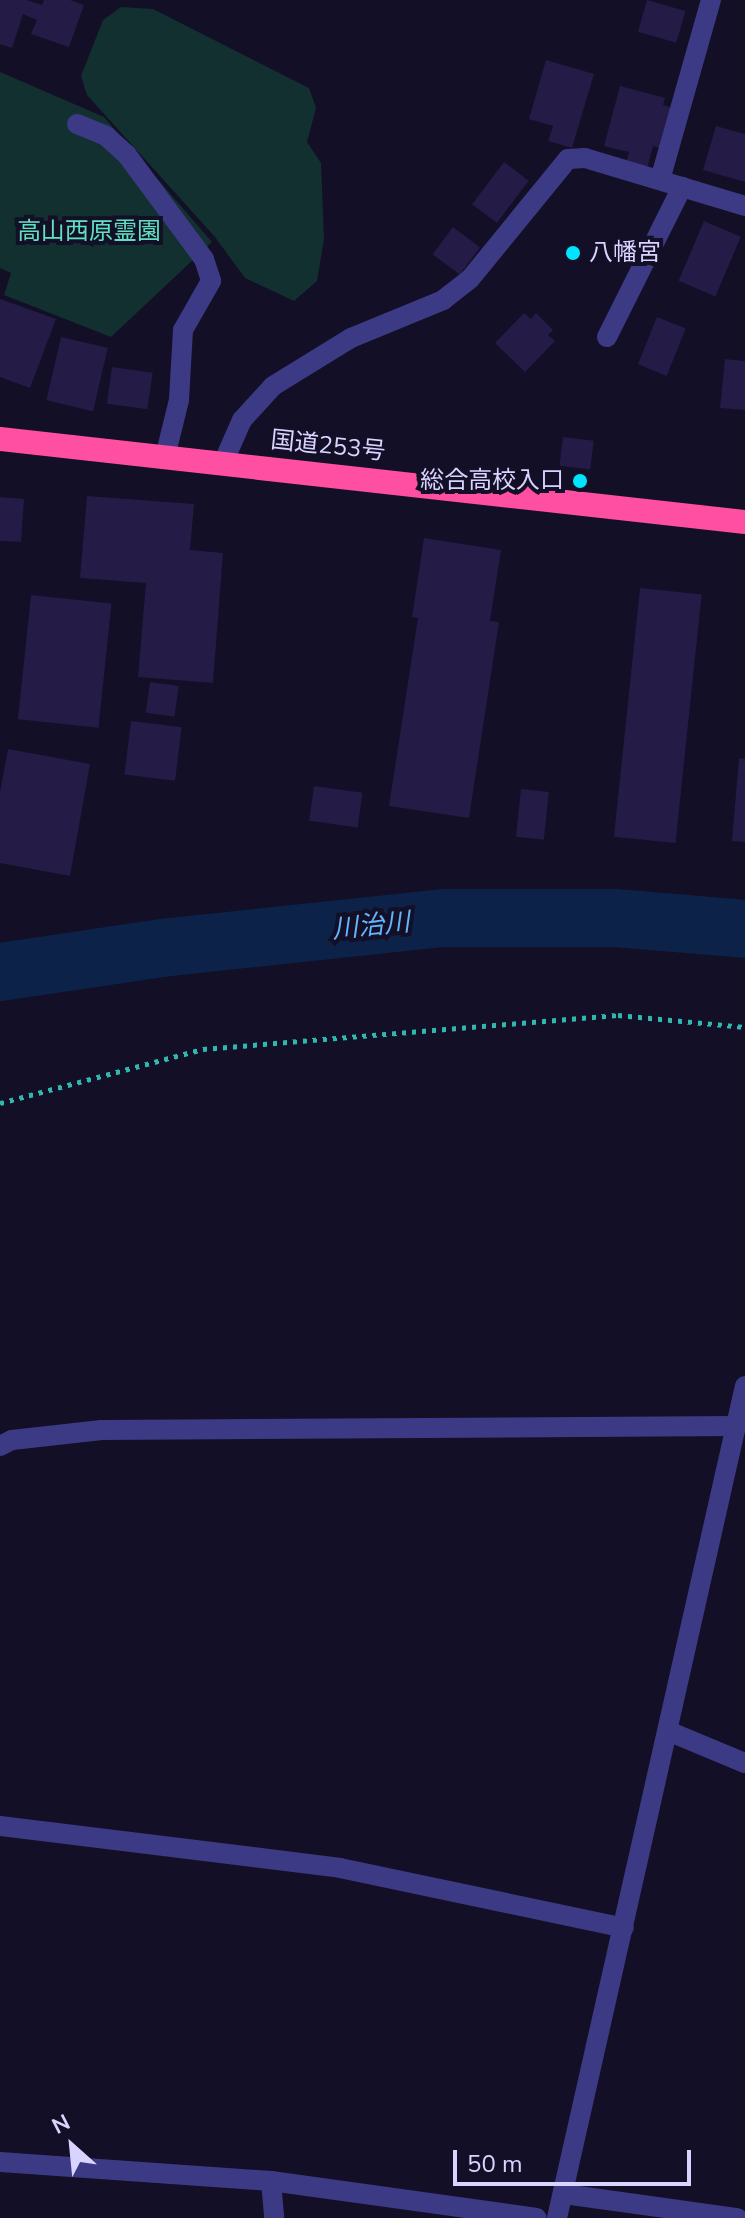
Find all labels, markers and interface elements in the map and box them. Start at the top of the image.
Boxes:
park label: 高山西原霊園 [17,218,161,246]
place label: 八幡宮 [589,239,661,267]
marker: 八幡宮 [564,244,582,262]
street label: 国道253号 [269,426,387,466]
place label: 総合高校入口 [420,467,564,495]
marker: 総合高校入口 [571,472,589,490]
water label: 川治川 [331,906,411,946]
north arrow [32,2106,112,2186]
text: N [47,2108,75,2142]
scale bar [457,2134,695,2184]
text: 50 m [467,2148,523,2180]

